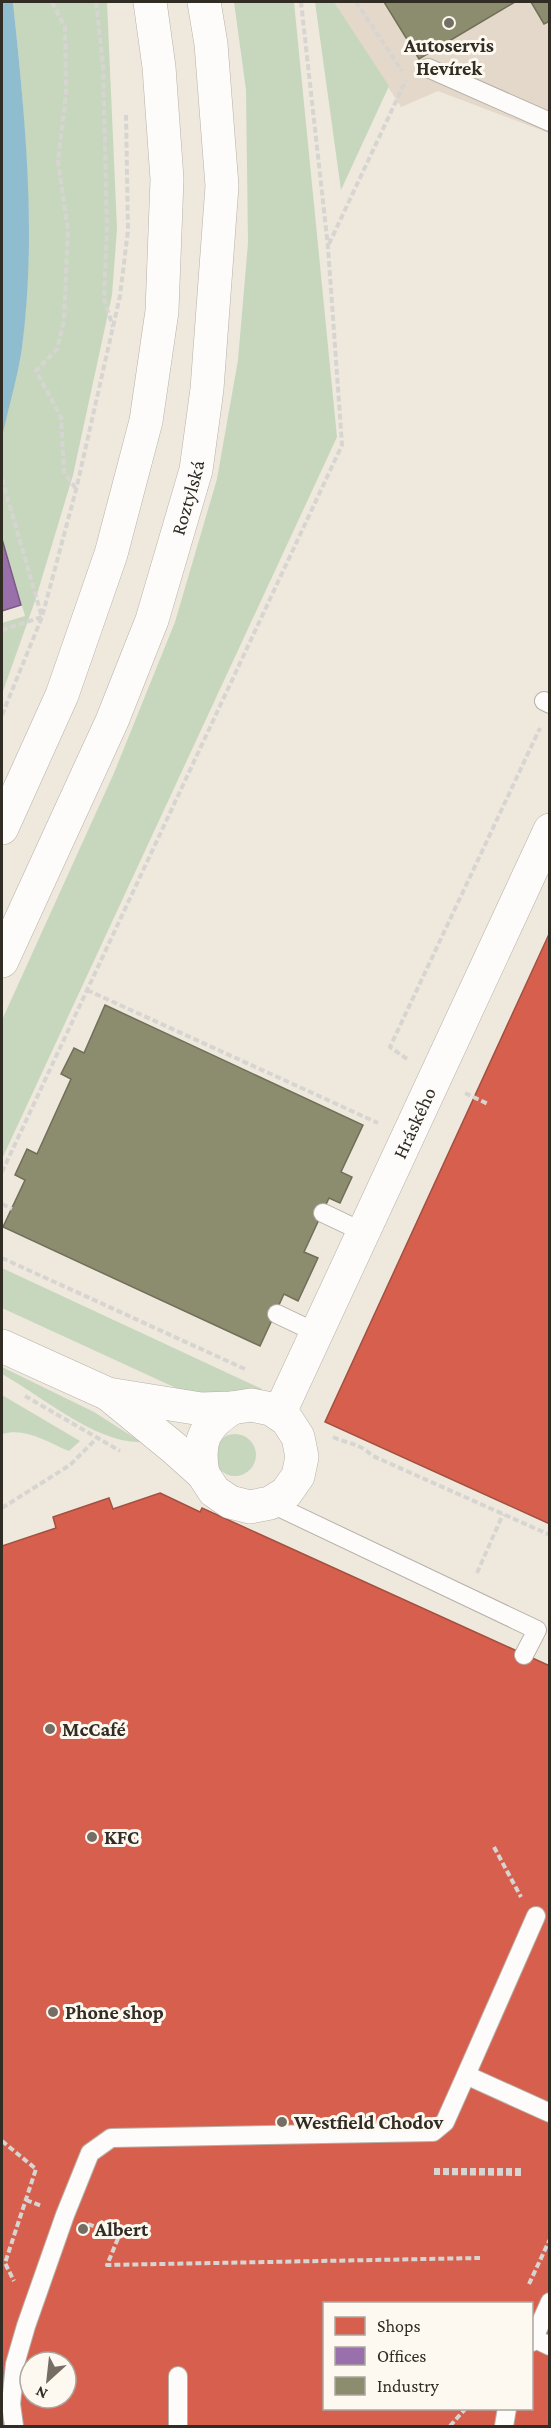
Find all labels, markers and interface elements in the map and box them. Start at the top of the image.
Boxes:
marker: Autoservis Hevírek [442,16,456,30]
place label: Autoservis Hevírek [403,34,494,79]
street label: Roztylská [166,459,208,538]
street label: Hráského [388,1084,440,1162]
place label: McCafé [62,1718,126,1740]
marker: McCafé [43,1722,57,1736]
place label: KFC [104,1826,139,1848]
marker: KFC [85,1830,99,1844]
place label: Phone shop [65,2001,164,2023]
marker: Phone shop [46,2005,60,2019]
place label: Westfield Chodov [293,2111,444,2133]
marker: Westfield Chodov [275,2115,289,2129]
place label: Albert [94,2218,149,2240]
marker: Albert [76,2222,90,2236]
legend [323,2302,533,2410]
text: Shops [377,2316,421,2336]
text: Offices [377,2346,426,2366]
north arrow [18,2350,78,2410]
text: Industry [377,2376,440,2396]
text: N [33,2383,50,2403]

